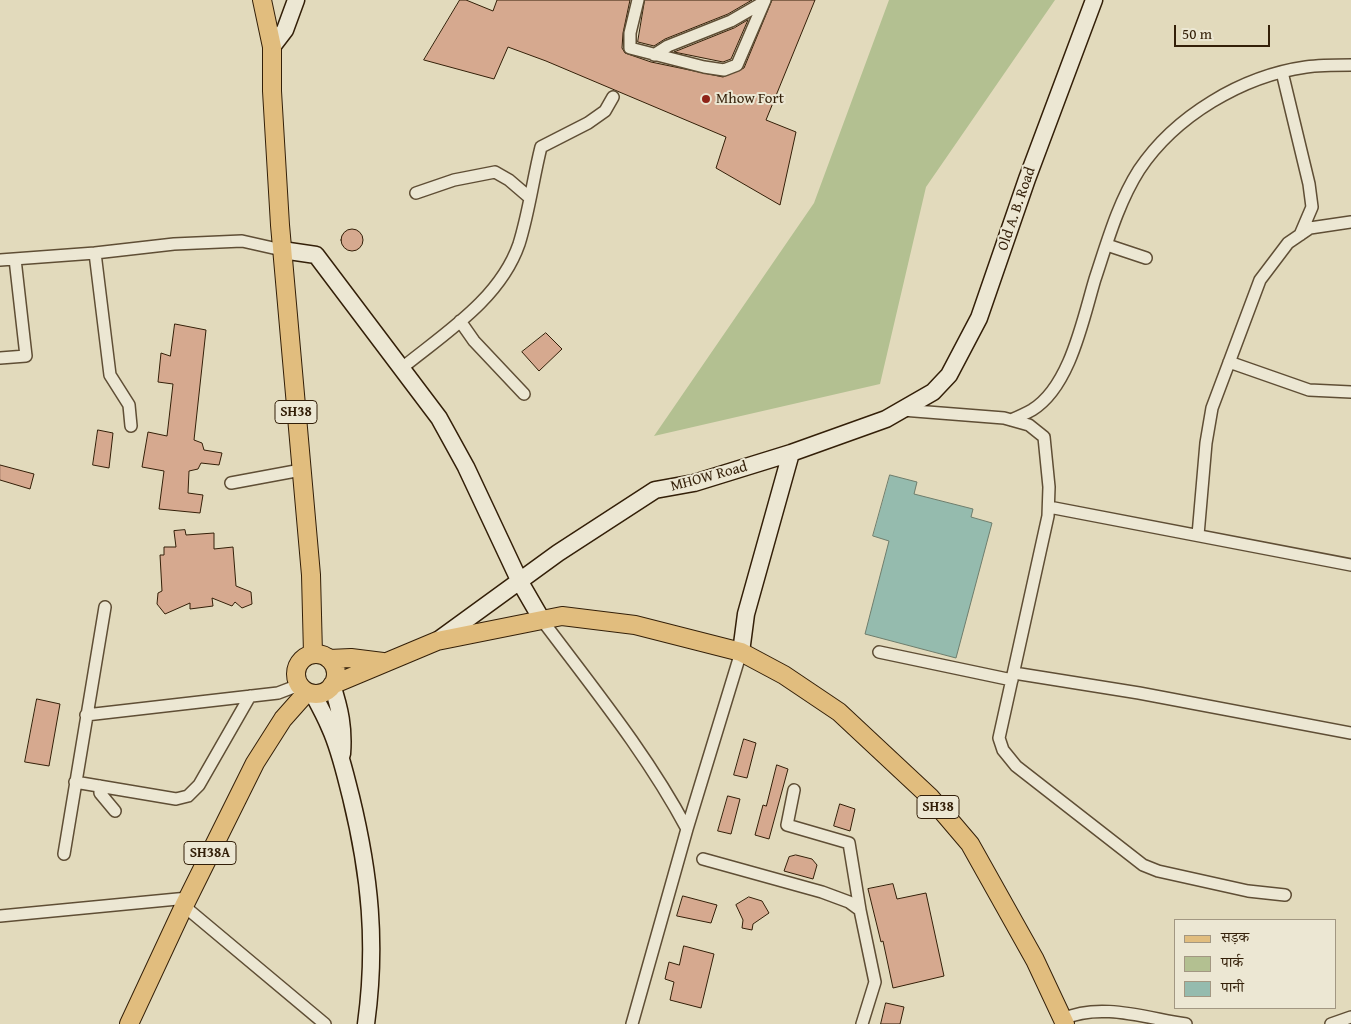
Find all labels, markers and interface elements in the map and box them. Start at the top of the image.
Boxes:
scale bar [1176,15,1272,47]
text: 50 m [1182,23,1212,44]
place label: Mhow Fort [716,90,784,108]
marker: Mhow Fort [700,93,712,105]
street label: Old A. B. Road [994,165,1040,253]
road number: SH38 [275,401,317,424]
street label: MHOW Road [669,458,749,496]
road number: SH38 [917,796,959,819]
road number: SH38A [184,841,236,864]
legend [1174,919,1336,1009]
text: सड़क [1221,926,1249,947]
text: पार्क [1221,951,1243,972]
text: पानी [1221,976,1244,997]

